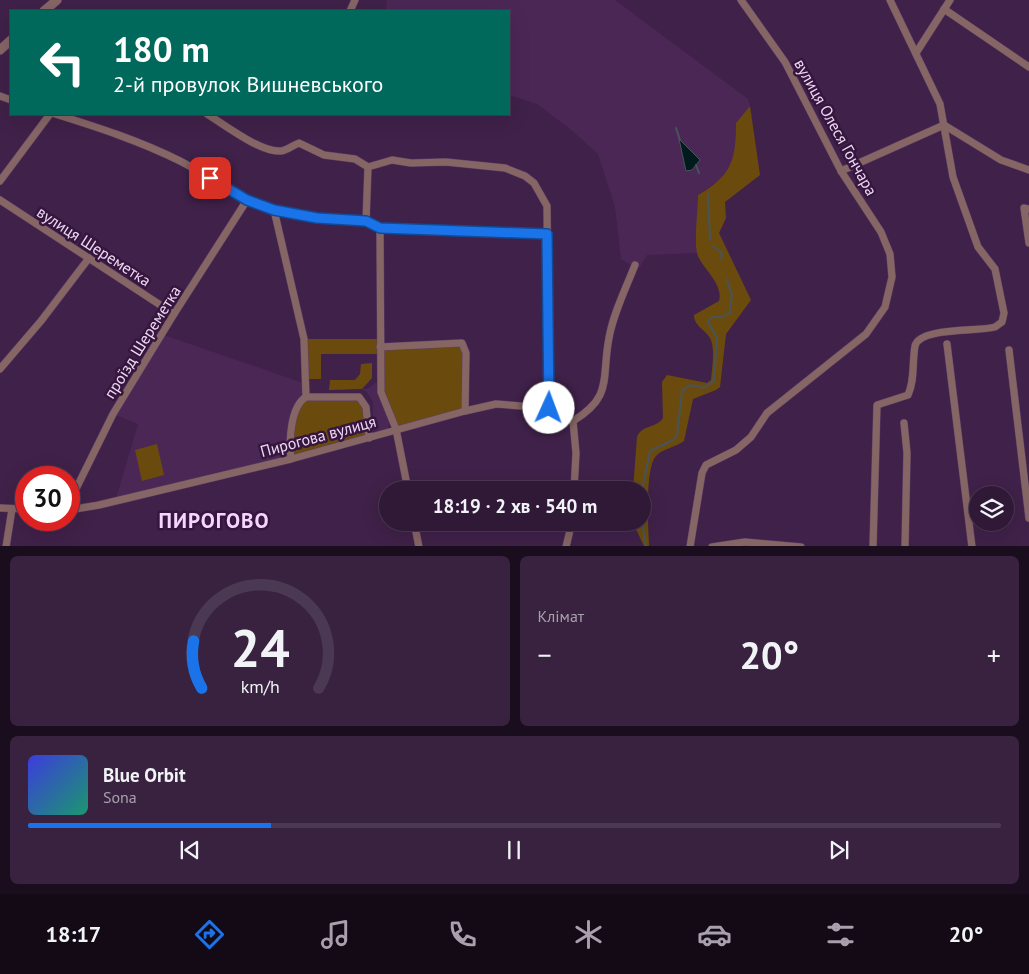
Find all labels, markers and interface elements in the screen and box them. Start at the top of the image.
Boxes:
text: 180 m [113,26,210,72]
icon: left [30,30,95,95]
street label: вулиця Олеся Гончара [790,55,882,199]
text: 2-й провулок Вишневського [113,70,383,98]
pin [189,157,231,199]
icon: arrive [196,164,224,192]
street label: вулиця Шереметка [33,202,155,290]
street label: проїзд Шереметка [99,282,185,402]
position arrow [522,381,574,433]
street label: Пирогова вулиця [258,411,378,461]
speed limit sign: 30 [15,466,80,531]
map controls [969,486,1014,531]
button: layers [969,486,1014,531]
text: 18:19 · 2 хв · 540 m [433,494,597,518]
district label: ПИРОГОВО [159,507,269,534]
text: Клімат [538,606,584,626]
text: 24 [230,614,289,681]
text: 20° [739,630,799,679]
text: − [538,636,552,673]
text: + [987,636,1001,673]
text: km/h [240,675,279,698]
text: Blue Orbit [103,763,186,787]
text: Sona [103,787,137,807]
icon: previous [176,836,204,864]
icon: pause [500,836,528,864]
icon: next [825,836,853,864]
icon: directions [192,917,227,952]
icon: music [318,917,353,952]
icon: phone [445,917,480,952]
icon: climate [571,917,606,952]
icon: car [697,917,732,952]
icon: filters [823,917,858,952]
text: 18:17 [46,920,101,948]
text: 20° [949,920,983,948]

